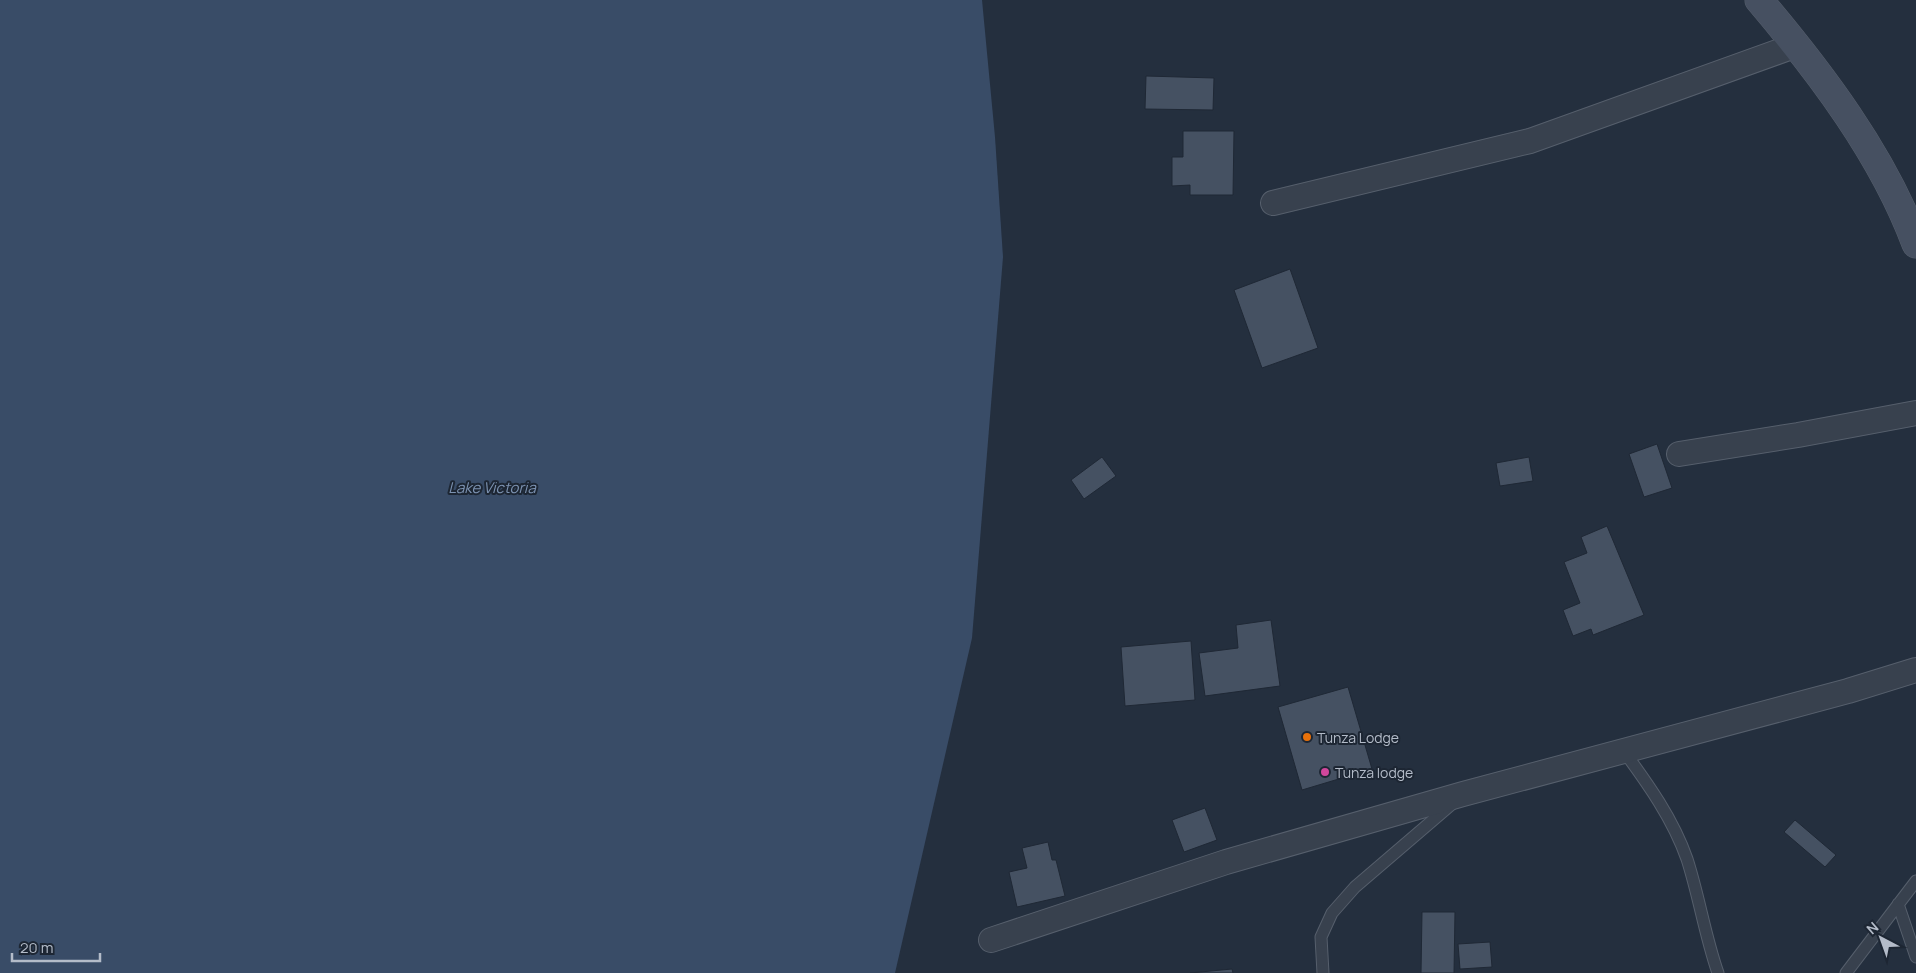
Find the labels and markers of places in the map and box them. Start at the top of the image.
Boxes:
place label: Tunza Lodge [1317,728,1399,747]
marker: Tunza Lodge [1301,731,1313,743]
place label: Tunza lodge [1335,763,1413,782]
marker: Tunza lodge [1319,766,1331,778]

